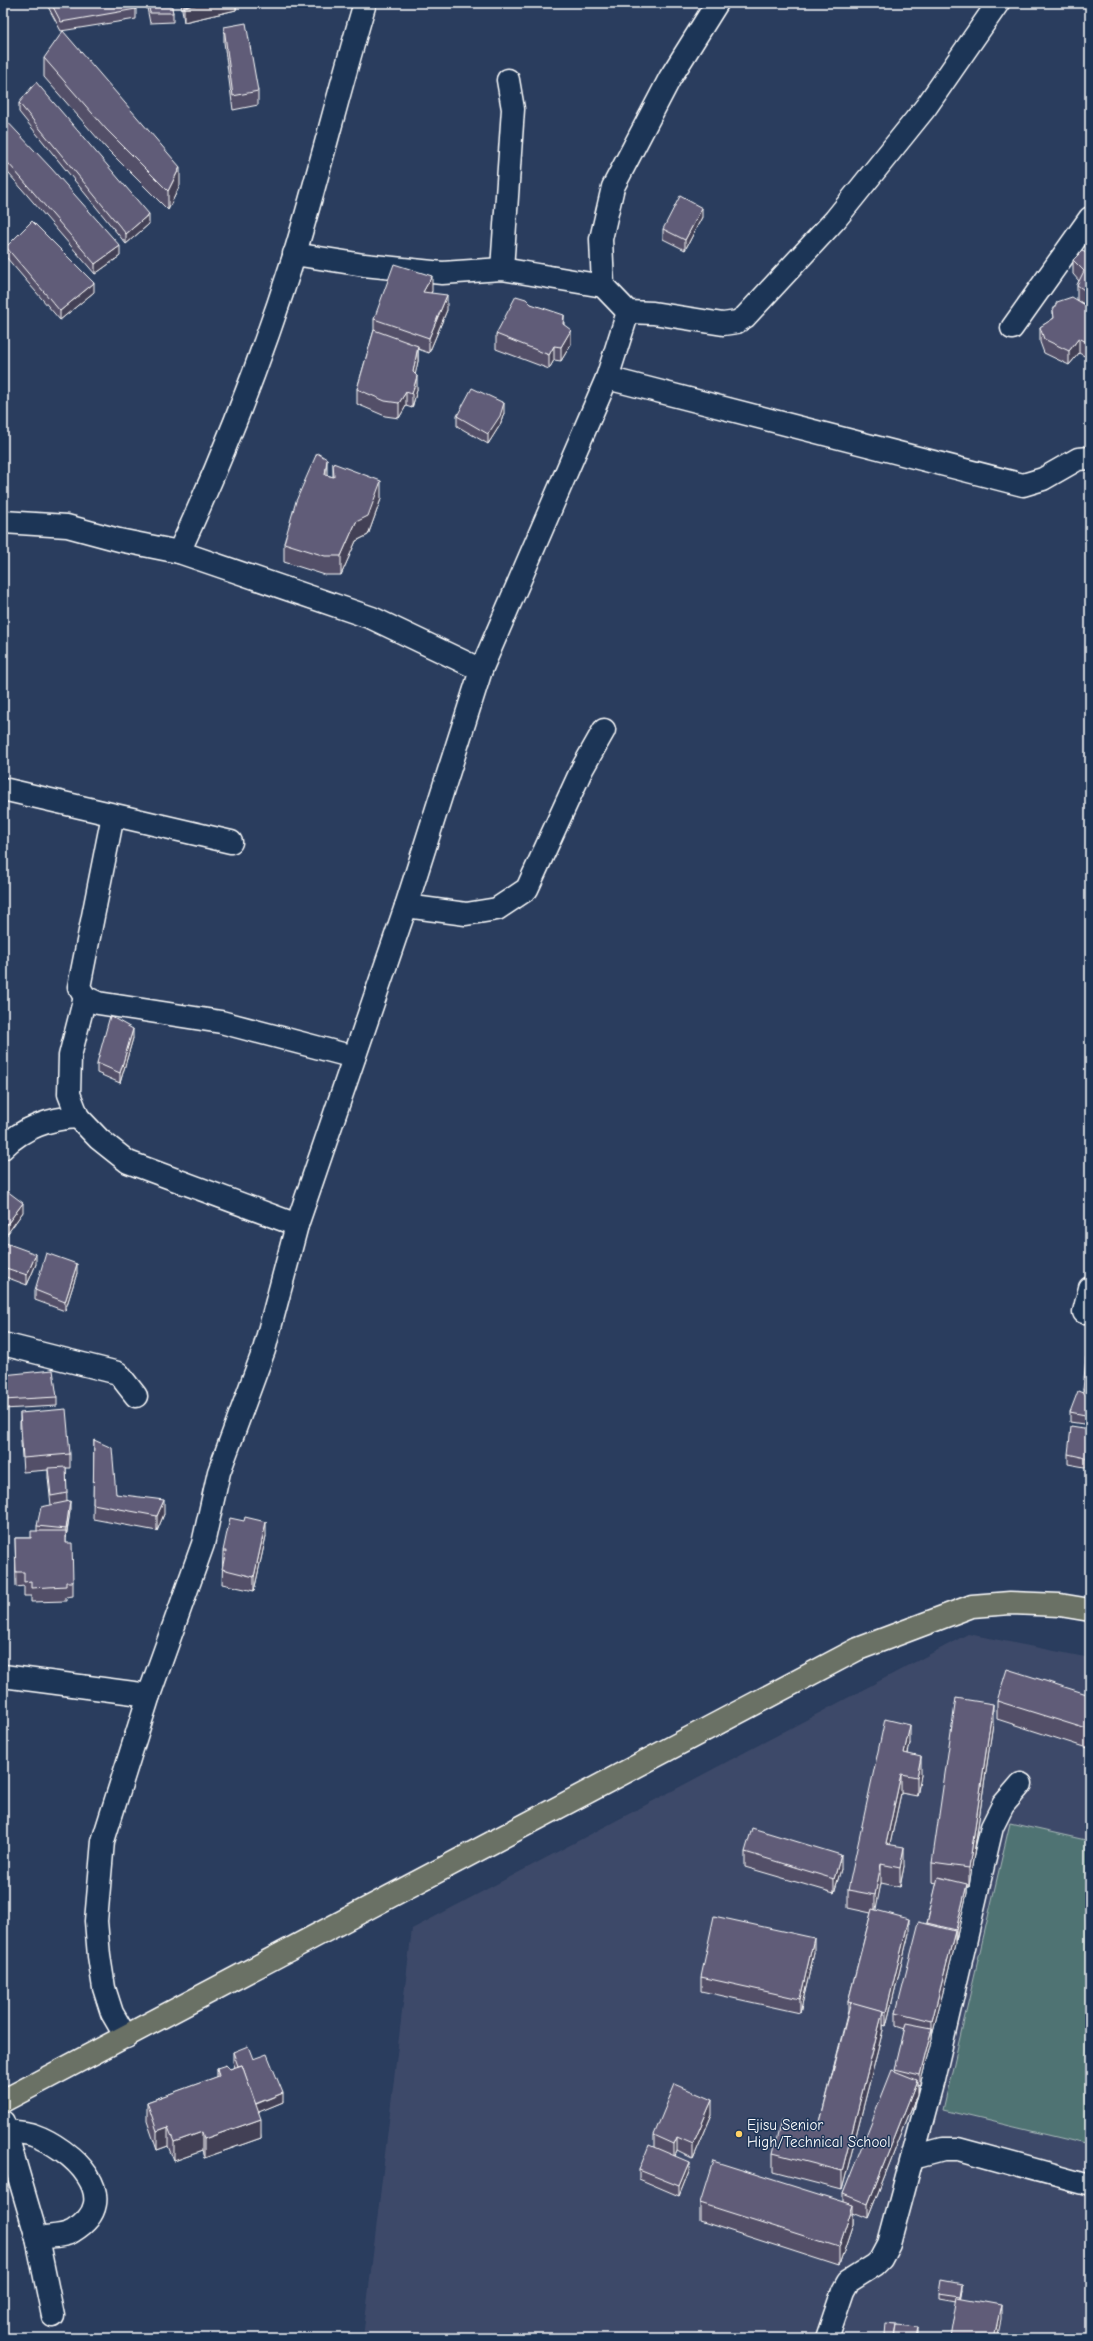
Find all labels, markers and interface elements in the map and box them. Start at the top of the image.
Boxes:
place label: Ejisu Senior High/Technical School [747,2116,891,2151]
marker: Ejisu Senior High/Technical School [734,2129,744,2139]

